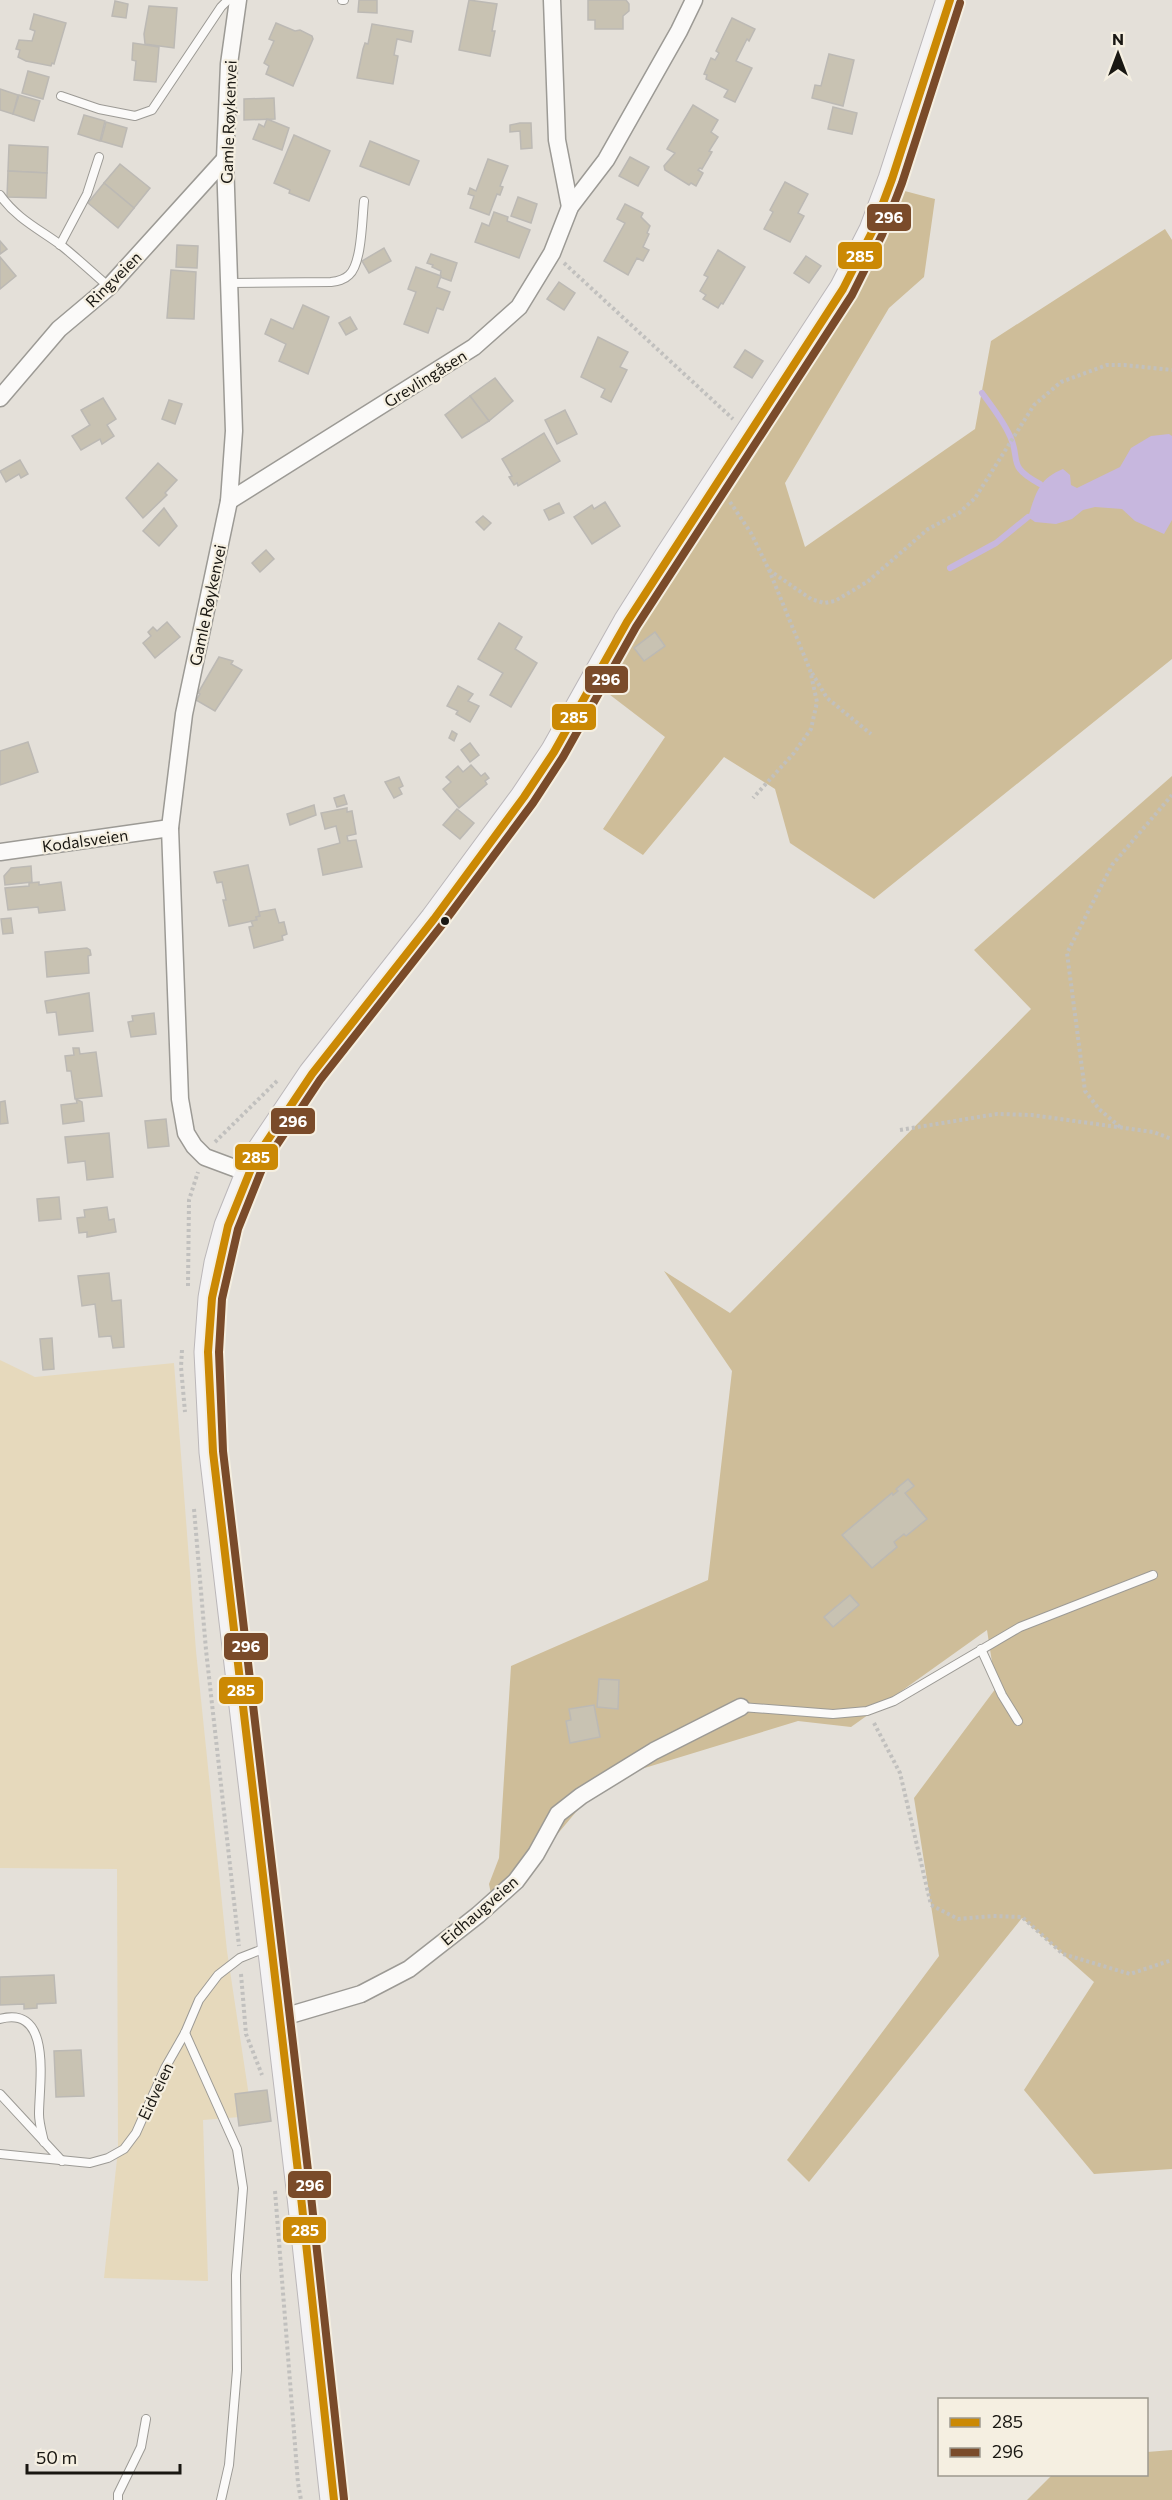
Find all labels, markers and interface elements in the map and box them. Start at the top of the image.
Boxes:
north arrow [1088,24,1148,84]
text: N [1112,29,1124,48]
street label: Gamle Røykenvei [216,60,240,184]
line badge: 296 [866,203,912,232]
text: 296 [875,207,904,226]
line badge: 285 [837,241,883,270]
text: 285 [846,246,874,265]
street label: Ringveien [81,247,145,311]
street label: Grevlingåsen [380,345,470,411]
street label: Gamle Røykenvei [185,543,229,667]
line badge: 296 [584,665,629,694]
text: 296 [592,669,621,688]
line badge: 285 [551,703,597,731]
text: 285 [560,707,588,726]
street label: Kodalsveien [41,825,129,855]
unlabelled marker [439,915,451,927]
line badge: 296 [270,1107,316,1135]
text: 296 [279,1111,308,1130]
line badge: 285 [234,1143,279,1171]
text: 285 [242,1147,270,1166]
line badge: 296 [223,1632,269,1661]
text: 296 [232,1636,261,1655]
line badge: 285 [218,1676,264,1705]
text: 285 [227,1680,255,1699]
street label: Eidhaugveien [437,1871,521,1949]
street label: Eidveien [134,2059,176,2123]
line badge: 296 [287,2170,332,2199]
text: 296 [296,2175,325,2194]
line badge: 285 [282,2216,327,2244]
text: 285 [291,2220,319,2239]
legend [938,2398,1148,2476]
text: 285 [992,2410,1023,2432]
scale bar [27,2437,180,2475]
text: 296 [992,2440,1024,2462]
text: 50 m [36,2446,77,2468]

